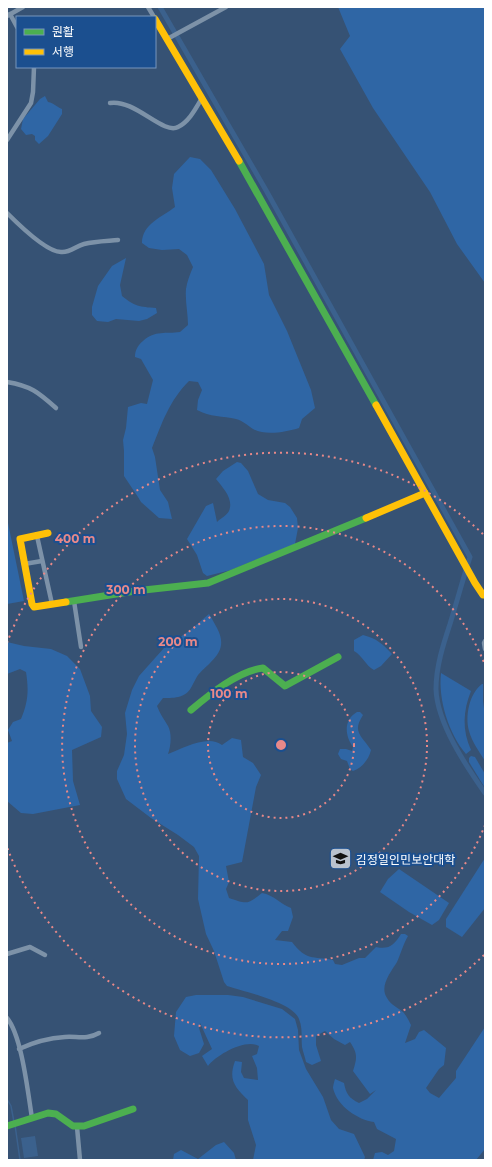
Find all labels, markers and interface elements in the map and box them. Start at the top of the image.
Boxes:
legend [16,16,156,68]
text: 원활 [52,24,74,39]
text: 서행 [52,44,74,59]
text: 400 m [55,531,95,546]
text: 300 m [105,582,146,597]
text: 200 m [158,634,198,649]
text: 100 m [211,686,247,701]
centre of rings [274,738,288,752]
school or university icon: 김정일인민보안대학 [327,846,353,872]
place label: 김정일인민보안대학 [356,852,455,867]

